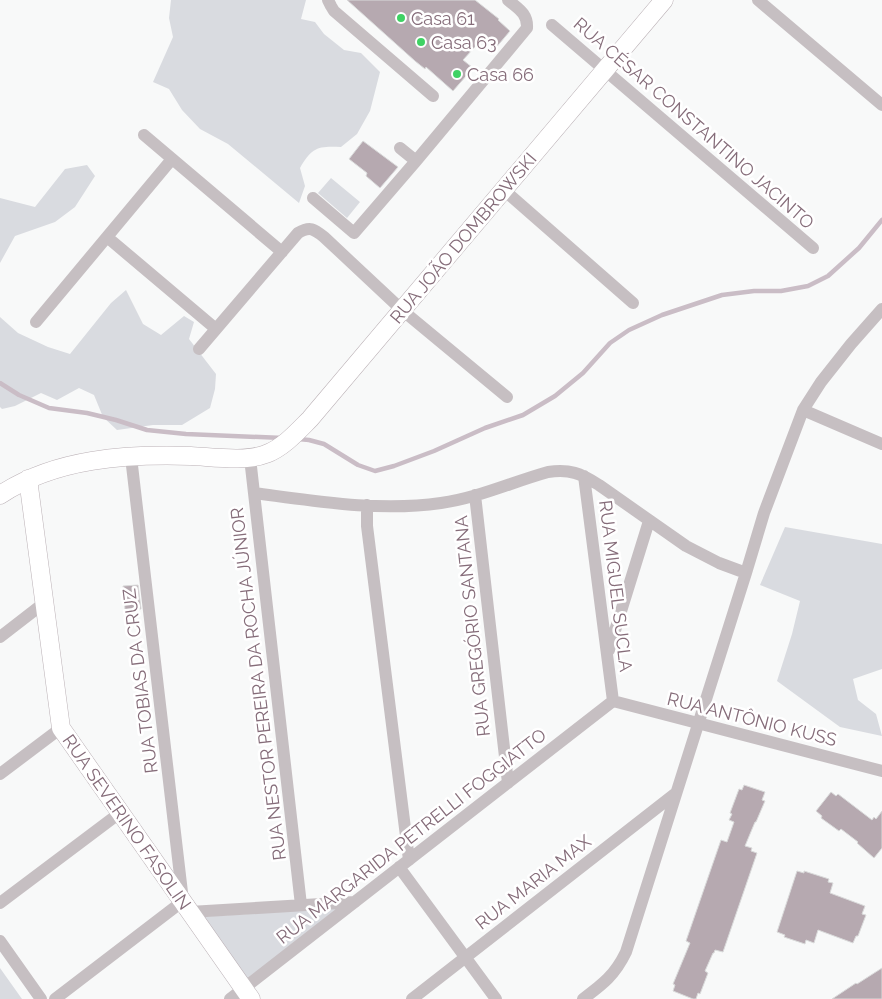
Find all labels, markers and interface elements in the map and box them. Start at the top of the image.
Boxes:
place label: Casa 61 [411,8,475,29]
marker: Casa 61 [395,12,407,24]
street label: RUA CÉSAR CONSTANTINO JACINTO [570,12,819,233]
place label: Casa 63 [431,32,497,53]
marker: Casa 63 [415,36,427,48]
place label: Casa 66 [467,64,534,85]
marker: Casa 66 [451,68,463,80]
street label: RUA JOÃO DOMBROWSKI [385,148,541,328]
street label: RUA MIGUEL SUCLA [595,499,637,673]
street label: RUA NESTOR PEREIRA DA ROCHA JÚNIOR [225,506,290,862]
street label: RUA GREGÓRIO SANTANA [449,515,494,738]
street label: RUA TOBIAS DA CRUZ [118,587,162,775]
street label: RUA ANTÔNIO KUSS [665,687,839,750]
street label: RUA MARGARIDA PETRELLI FOGGIATTO [272,724,550,948]
street label: RUA SEVERINO FASOLIN [58,730,196,914]
street label: RUA MARIA MAX [471,830,595,934]

